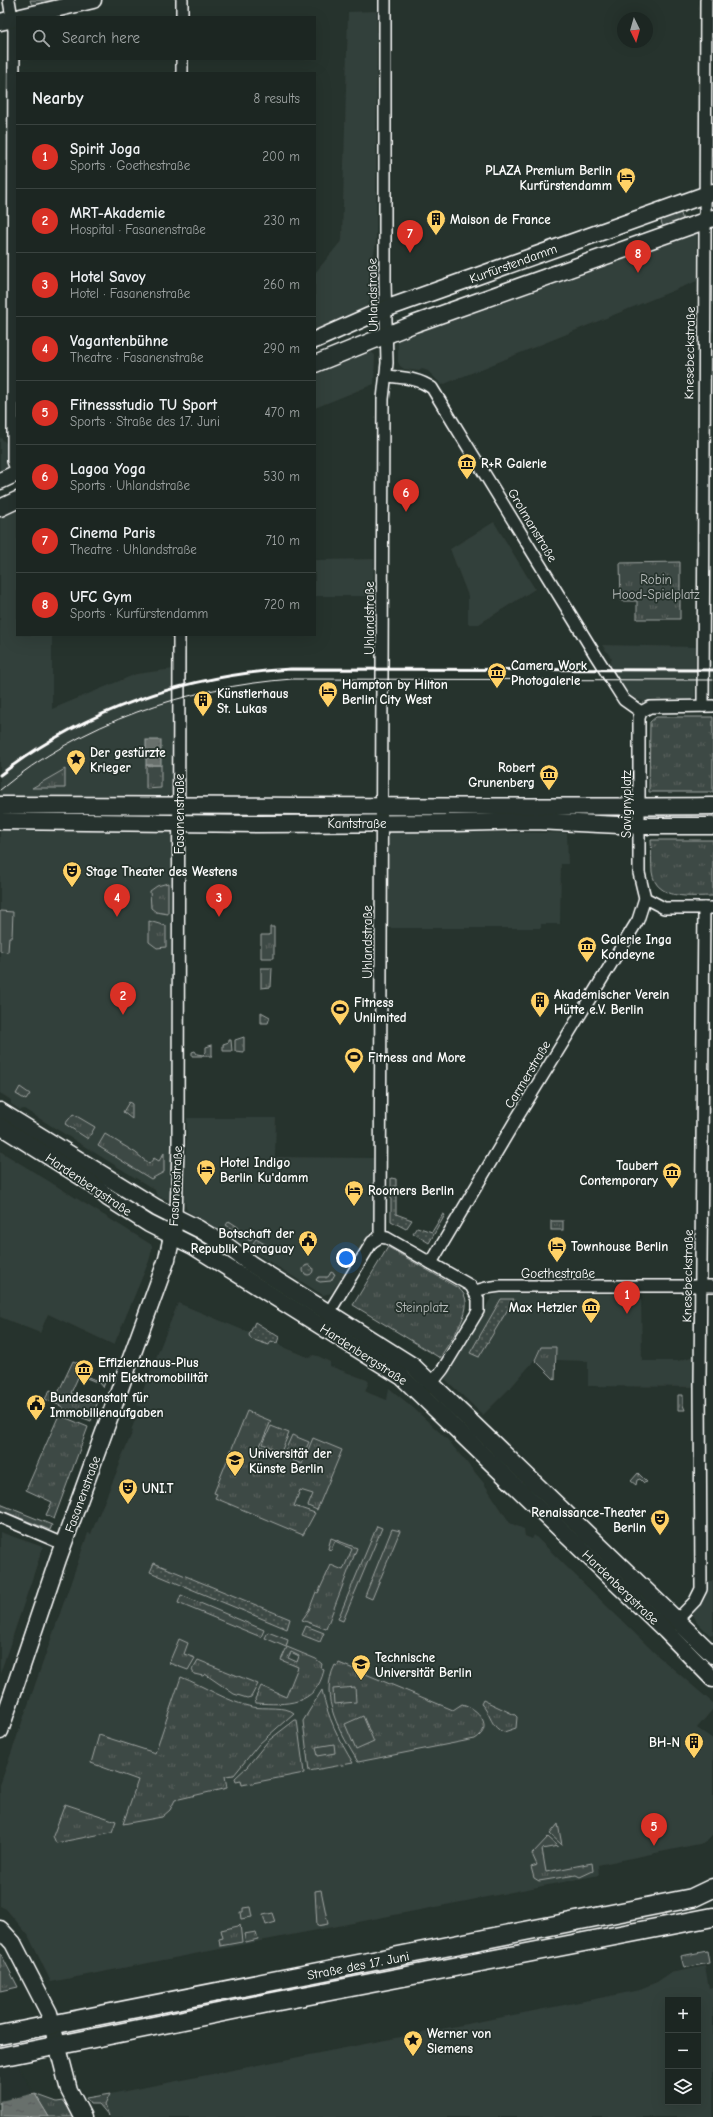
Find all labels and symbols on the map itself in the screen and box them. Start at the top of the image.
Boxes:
north arrow [617,12,653,48]
place label: PLAZA Premium Berlin Kurfürstendamm [485,163,612,193]
hotel icon: PLAZA Premium Berlin Kurfürstendamm [615,166,637,194]
building icon: Maison de France [425,208,447,236]
place label: Maison de France [450,212,551,227]
pin: 7 [397,220,423,253]
pin: 8 [625,240,651,273]
street label: Kurfürstendamm [467,241,559,286]
street label: Uhlandstraße [364,258,381,332]
street label: Knesebeckstraße [681,306,698,400]
museum icon: R+R Galerie [456,452,478,480]
place label: R+R Galerie [481,456,547,471]
pin: 6 [393,479,419,512]
street label: Grolmanstraße [505,486,561,565]
park label: Robin Hood-Spielplatz [612,572,700,602]
street label: Uhlandstraße [362,581,377,655]
place label: Camera Work Photogalerie [511,658,588,688]
museum icon: Camera Work Photogalerie [486,661,508,689]
place label: Hampton by Hilton Berlin City West [342,677,448,707]
hotel icon: Hampton by Hilton Berlin City West [317,680,339,708]
place label: Künstlerhaus St. Lukas [217,686,289,716]
building icon: Künstlerhaus St. Lukas [192,689,214,717]
place label: Der gestürzte Krieger [90,745,166,775]
place icon: Der gestürzte Krieger [65,748,87,776]
place label: Robert Grunenberg [468,760,536,790]
museum icon: Robert Grunenberg [538,763,560,791]
street label: Savignyplatz [619,770,634,838]
street label: Fasanenstraße [172,773,187,854]
street label: Kantstraße [328,816,387,831]
theatre icon: Stage Theater des Westens [61,860,83,888]
place label: Stage Theater des Westens [86,864,238,879]
pin: 4 [104,884,130,917]
pin: 3 [206,884,232,917]
street label: Uhlandstraße [360,905,375,979]
place label: Galerie Inga Kondeyne [601,932,672,962]
museum icon: Galerie Inga Kondeyne [576,935,598,963]
pin: 2 [110,982,136,1015]
place label: Akademischer Verein Hütte e.V. Berlin [554,987,669,1017]
building icon: Akademischer Verein Hütte e.V. Berlin [529,990,551,1018]
place label: Fitness Unlimited [354,995,407,1025]
sports icon: Fitness Unlimited [329,998,351,1026]
street label: Carmerstraße [501,1037,554,1111]
sports icon: Fitness and More [343,1046,365,1074]
place label: Fitness and More [368,1050,466,1065]
street label: Fasanenstraße [166,1145,185,1227]
street label: Hardenbergstraße [43,1150,135,1219]
place label: Hotel Indigo Berlin Ku'damm [220,1155,308,1185]
hotel icon: Hotel Indigo Berlin Ku'damm [195,1158,217,1186]
place label: Taubert Contemporary [580,1158,659,1188]
museum icon: Taubert Contemporary [661,1161,683,1189]
hotel icon: Roomers Berlin [343,1179,365,1207]
place label: Roomers Berlin [368,1183,454,1198]
place label: Botschaft der Republik Paraguay [191,1226,295,1256]
public building icon: Botschaft der Republik Paraguay [297,1229,319,1257]
street label: Knesebeckstraße [679,1229,696,1323]
hotel icon: Townhouse Berlin [546,1235,568,1263]
place label: Townhouse Berlin [571,1239,668,1254]
your location [336,1248,356,1268]
street label: Goethestraße [521,1266,595,1281]
pin: 1 [614,1281,640,1314]
museum icon: Max Hetzler [580,1296,602,1324]
park label: Steinplatz [396,1300,449,1315]
place label: Max Hetzler [509,1300,578,1315]
street label: Hardenbergstraße [317,1321,410,1388]
place label: Effizienzhaus-Plus mit Elektromobilität [98,1355,209,1385]
museum icon: Effizienzhaus-Plus mit Elektromobilität [73,1358,95,1386]
place label: Bundesanstalt für Immobilienaufgaben [50,1390,164,1420]
public building icon: Bundesanstalt für Immobilienaufgaben [25,1393,47,1421]
place label: Universität der Künste Berlin [249,1446,332,1476]
school or university icon: Universität der Künste Berlin [224,1449,246,1477]
street label: Fasanenstraße [62,1453,103,1535]
theatre icon: UNI.T [117,1477,139,1505]
place label: UNI.T [142,1481,174,1496]
place label: Renaissance-Theater Berlin [531,1505,647,1535]
theatre icon: Renaissance-Theater Berlin [649,1508,671,1536]
street label: Hardenbergstraße [579,1547,662,1628]
place label: Technische Universität Berlin [375,1650,472,1680]
school or university icon: Technische Universität Berlin [350,1653,372,1681]
building icon: BH-N [683,1731,705,1759]
place label: BH-N [649,1735,680,1750]
pin: 5 [641,1813,667,1846]
street label: Straße des 17. Juni [306,1948,410,1983]
place label: Werner von Siemens [427,2026,491,2056]
place icon: Werner von Siemens [402,2029,424,2057]

